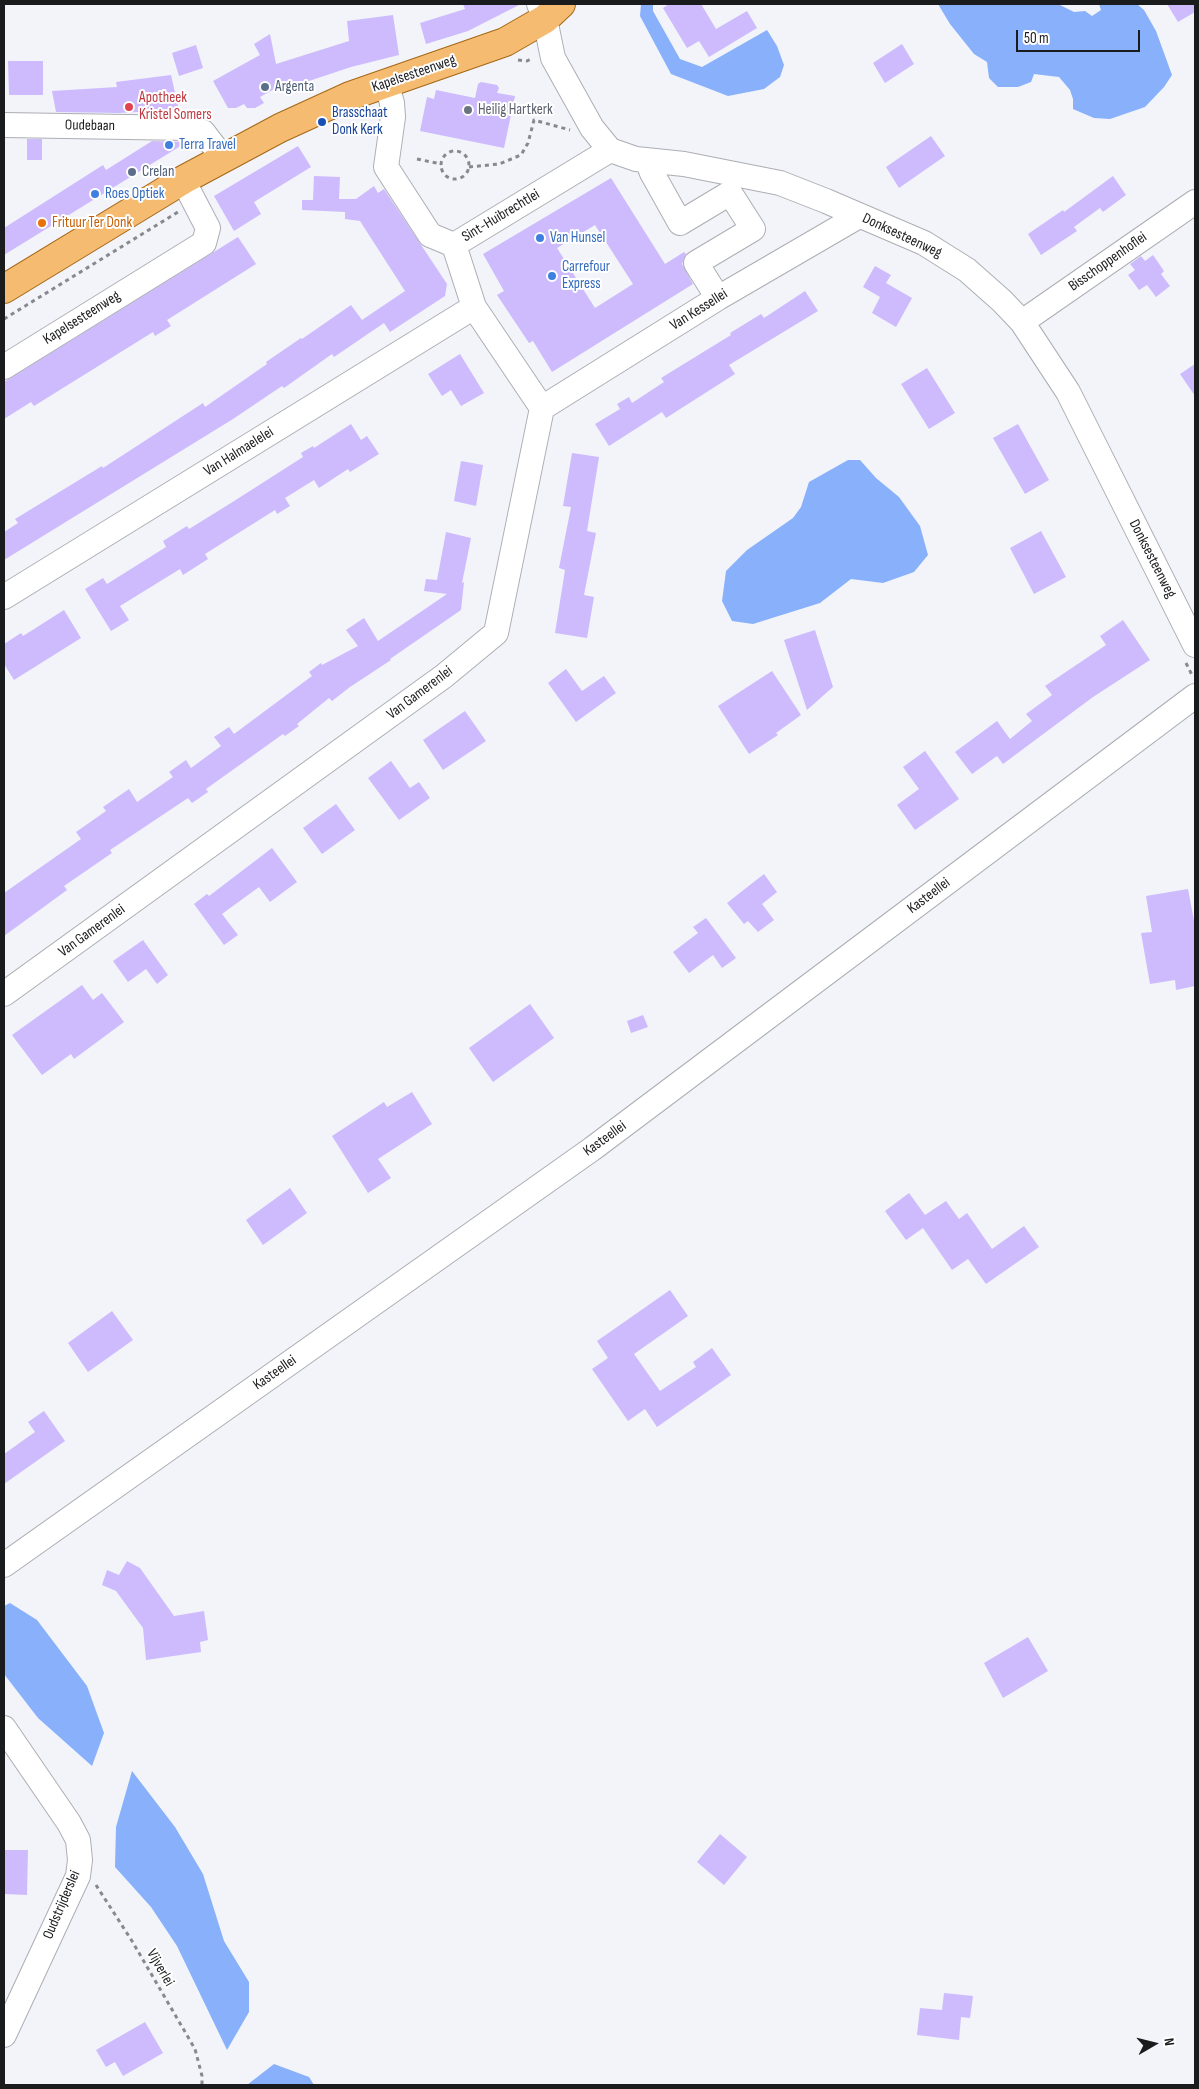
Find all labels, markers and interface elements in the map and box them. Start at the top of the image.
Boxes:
scale bar [1019,20,1143,52]
text: 50 m [1024,29,1049,48]
street label: Kapelsesteenweg [370,51,458,97]
place label: Argenta [275,78,314,96]
marker: Argenta [259,81,271,93]
place label: Apotheek Kristel Somers [139,89,212,124]
marker: Apotheek Kristel Somers [123,101,135,113]
place label: Heilig Hartkerk [478,101,553,119]
place label: Brasschaat Donk Kerk [332,104,388,139]
marker: Heilig Hartkerk [462,104,474,116]
marker: Brasschaat Donk Kerk [316,116,328,128]
street label: Oudebaan [65,117,115,135]
place label: Terra Travel [179,136,236,154]
marker: Terra Travel [163,139,175,151]
place label: Crelan [142,163,174,181]
marker: Crelan [126,166,138,178]
place label: Roes Optiek [105,185,165,203]
street label: Sint-Huibrechtlei [459,186,543,246]
marker: Roes Optiek [89,188,101,200]
street label: Donksesteenweg [859,210,945,262]
place label: Frituur Ter Donk [52,214,132,232]
marker: Frituur Ter Donk [36,217,48,229]
street label: Bisschoppenhoflei [1065,228,1151,296]
place label: Van Hunsel [550,229,605,247]
marker: Van Hunsel [534,232,546,244]
place label: Carrefour Express [562,258,610,293]
marker: Carrefour Express [546,270,558,282]
street label: Van Kessellei [667,285,731,335]
street label: Kapelsesteenweg [40,287,124,349]
street label: Van Halmaelelei [201,423,277,481]
street label: Donksesteenweg [1125,517,1179,601]
street label: Van Gamerenlei [384,662,456,724]
street label: Kasteellei [904,874,954,918]
street label: Van Gamerenlei [55,901,129,961]
street label: Kasteellei [580,1117,630,1161]
street label: Kasteellei [250,1352,300,1394]
street label: Oudstrijderslei [39,1868,85,1942]
street label: Vijverlei [142,1946,178,1990]
north arrow [1129,2019,1179,2069]
text: N [1160,2037,1178,2047]

